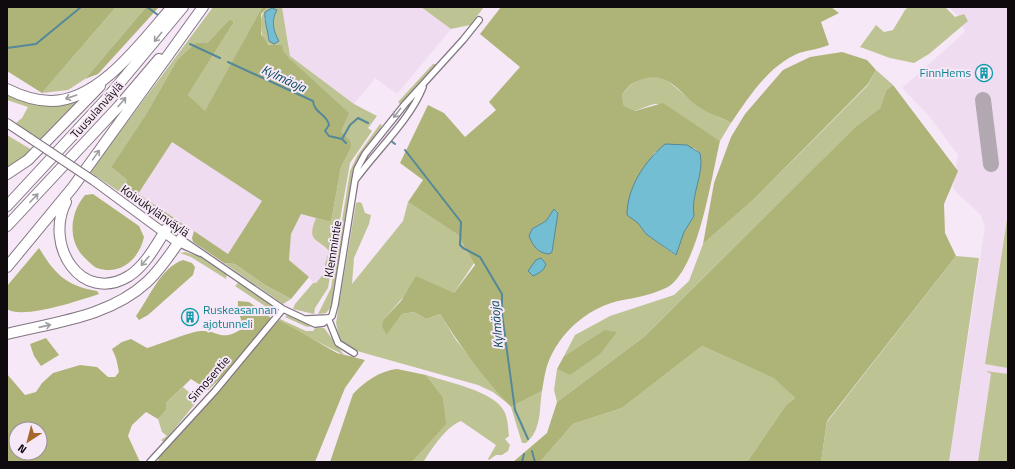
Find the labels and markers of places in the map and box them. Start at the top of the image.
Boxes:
place label: FinnHems [919,63,971,82]
building icon: FinnHems [974,63,994,83]
place label: Ruskeasannan ajotunneli [203,300,277,333]
building icon: Ruskeasannan ajotunneli [180,307,200,327]

